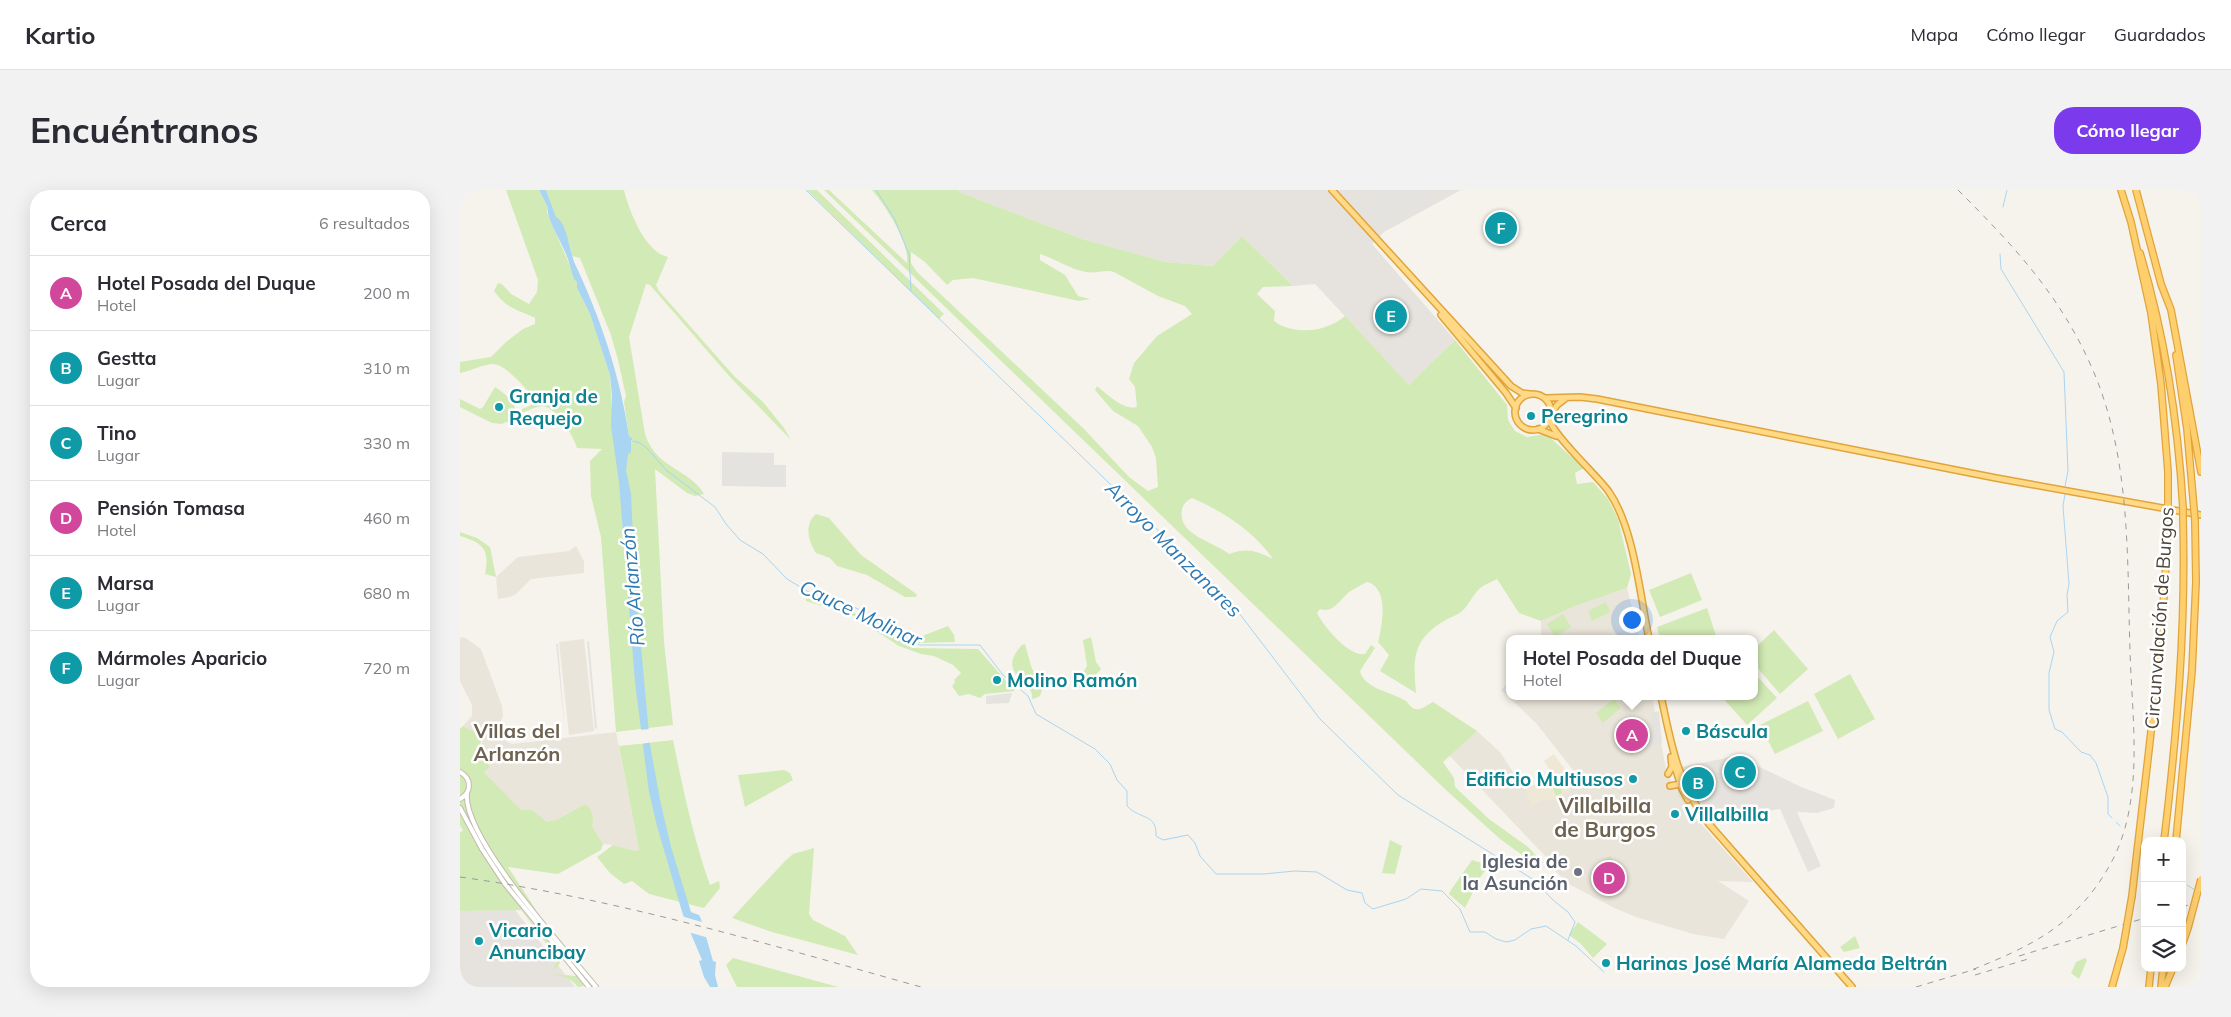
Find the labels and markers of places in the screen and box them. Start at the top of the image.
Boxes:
pin: F [1485,209,1517,247]
pin: E [1375,297,1407,335]
place label: Granja de Requejo [509,384,598,430]
marker: Granja de Requejo [493,401,505,413]
place label: Peregrino [1541,404,1628,428]
marker: Peregrino [1525,410,1537,422]
place label: Molino Ramón [1007,668,1137,692]
marker: Molino Ramón [991,674,1003,686]
pin: A [1616,716,1648,754]
place label: Báscula [1696,719,1768,743]
marker: Báscula [1680,725,1692,737]
pin: C [1724,753,1756,791]
pin: B [1682,764,1714,802]
place label: Edificio Multiusos [1466,767,1623,791]
marker: Edificio Multiusos [1627,773,1639,785]
place label: Villalbilla [1684,802,1769,826]
marker: Villalbilla [1669,808,1681,820]
place label: Iglesia de la Asunción [1462,849,1568,895]
pin: D [1593,859,1625,897]
marker: Iglesia de la Asunción [1572,866,1584,878]
place label: Vicario Anuncibay [488,918,586,964]
marker: Vicario Anuncibay [473,935,485,947]
place label: Harinas José María Alameda Beltrán [1616,951,1948,975]
marker: Harinas José María Alameda Beltrán [1600,957,1612,969]

